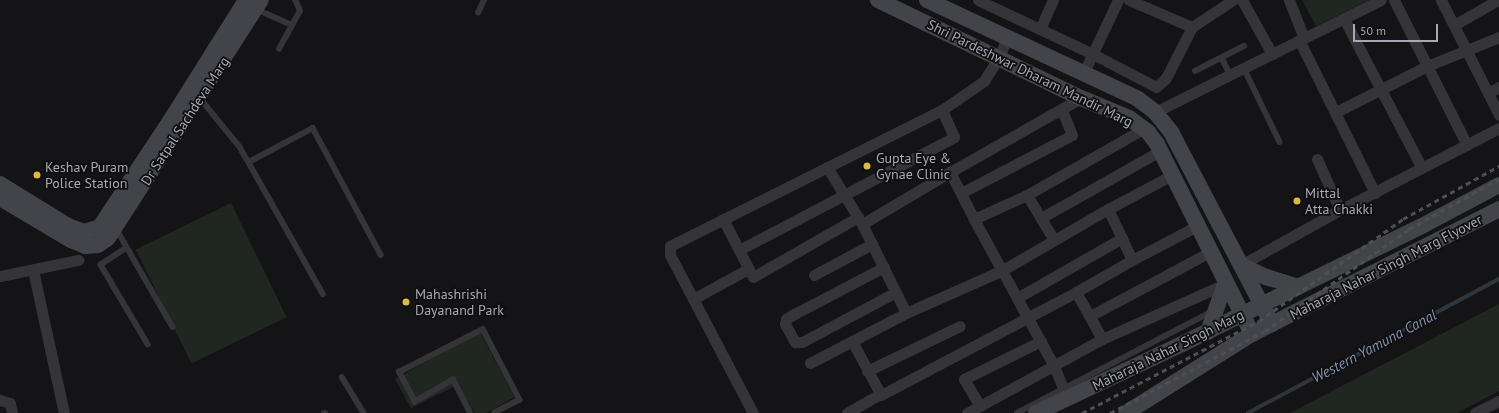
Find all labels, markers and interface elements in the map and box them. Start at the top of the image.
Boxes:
street label: Shri Pardeshwar Dharam Mandir Marg [924,16,1136,130]
scale bar [1355,16,1440,42]
text: 50 m [1360,23,1386,38]
street label: Dr Satpal Sachdeva Marg [137,54,233,188]
place label: Gupta Eye & Gynae Clinic [876,150,951,182]
place label: Keshav Puram Police Station [45,159,129,192]
marker: Gupta Eye & Gynae Clinic [861,160,873,172]
marker: Keshav Puram Police Station [32,170,42,180]
place label: Mittal Atta Chakki [1305,185,1373,218]
marker: Mittal Atta Chakki [1292,196,1302,206]
street label: Maharaja Nahar Singh Marg Flyover [1287,211,1485,323]
place label: Mahashrishi Dayanand Park [415,286,504,318]
marker: Mahashrishi Dayanand Park [400,296,412,308]
water label: Western Yamuna Canal [1308,305,1440,387]
street label: Maharaja Nahar Singh Marg [1090,306,1246,394]

